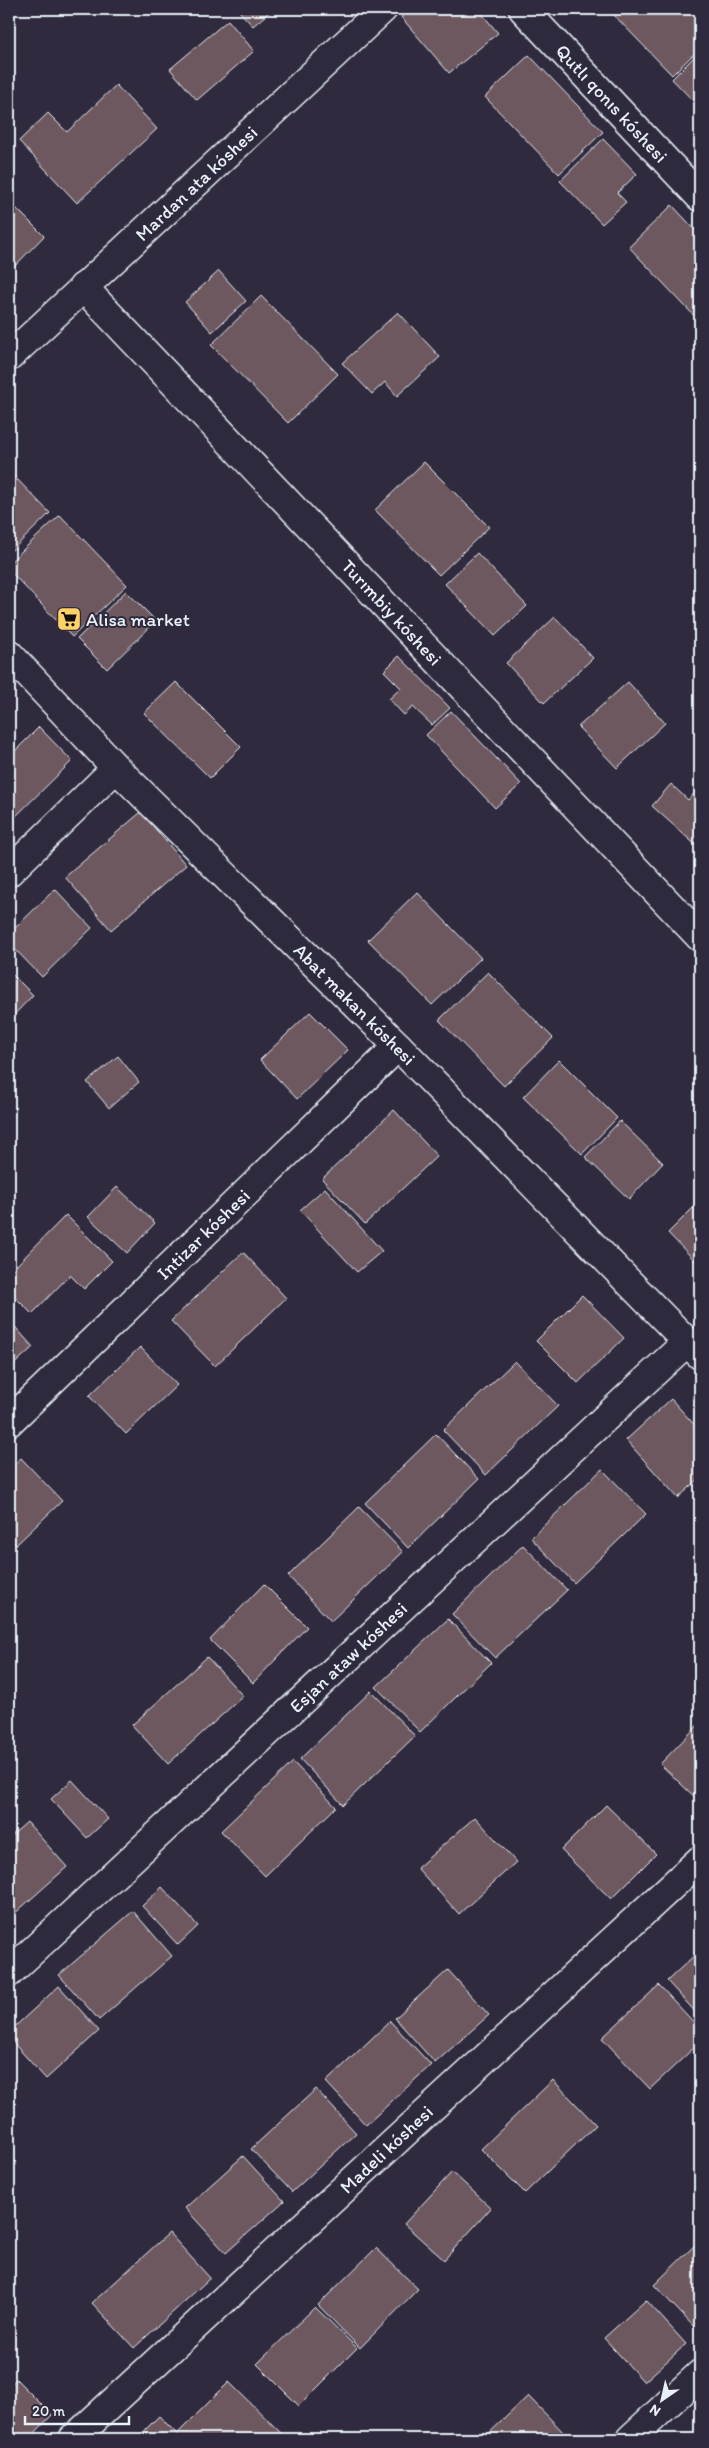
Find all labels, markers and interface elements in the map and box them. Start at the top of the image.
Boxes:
street label: Qutlı qonıs kóshesi [551,39,672,167]
street label: Mardan ata kóshesi [130,121,262,246]
street label: Turımbiy kóshesi [337,555,447,670]
supermarket icon: Alisa market [56,606,82,632]
place label: Alisa market [86,608,190,631]
street label: Abat makan kóshesi [289,939,420,1070]
street label: Intizar kóshesi [152,1184,255,1284]
street label: Esjan ataw kóshesi [285,1597,412,1718]
street label: Madeli kóshesi [335,2100,438,2198]
north arrow [636,2376,686,2426]
scale bar [25,2393,129,2425]
text: N [646,2401,664,2420]
text: 20 m [32,2402,66,2420]

